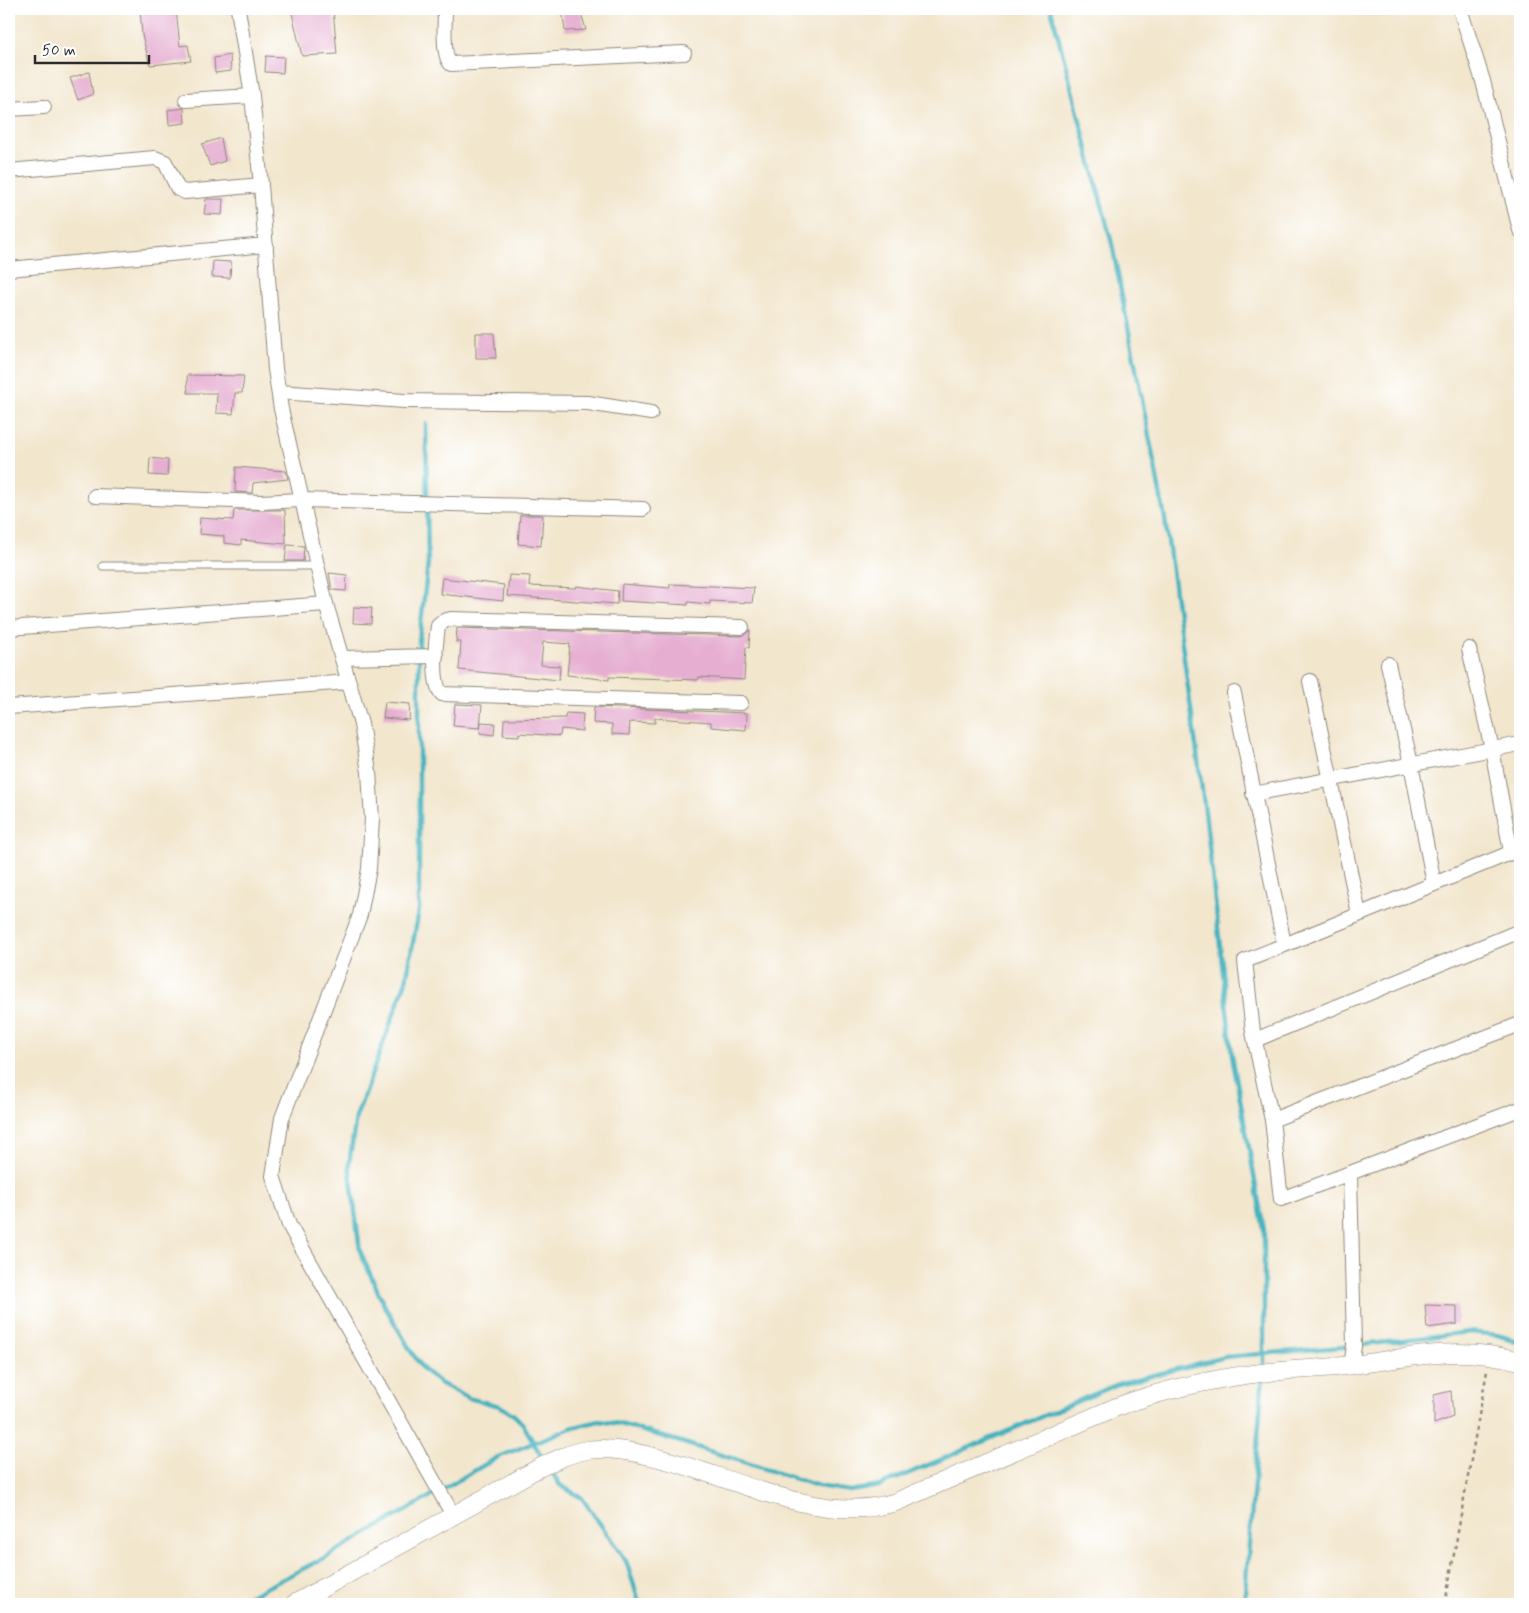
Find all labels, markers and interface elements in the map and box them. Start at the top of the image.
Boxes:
scale bar [35,32,149,64]
text: 50 m [42,41,76,61]

